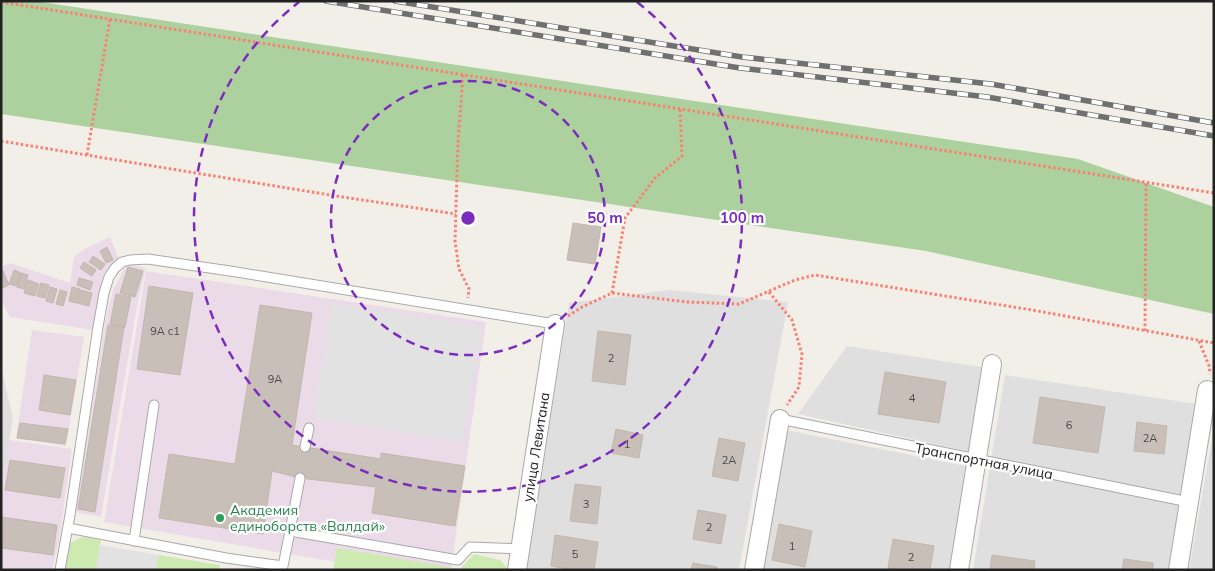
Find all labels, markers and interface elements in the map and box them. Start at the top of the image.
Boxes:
text: 50 m [587,208,623,227]
text: 100 m [720,208,764,227]
centre of rings [459,209,477,227]
house number: 9А с1 [150,324,180,338]
house number: 2 [608,351,615,365]
house number: 9А [268,372,282,386]
street label: улица Левитана [518,391,554,503]
house number: 4 [909,391,916,405]
house number: 6 [1066,418,1073,432]
house number: 2А [1143,431,1157,445]
house number: 1 [624,437,630,451]
street label: Транспортная улица [913,439,1055,483]
house number: 2А [722,453,736,467]
house number: 3 [583,497,589,511]
place label: Академия единоборств «Валдай» [230,501,385,535]
marker: Академия единоборств «Валдай» [214,512,226,524]
house number: 2 [706,520,713,534]
house number: 1 [789,539,795,553]
house number: 5 [572,547,579,561]
house number: 2 [908,550,915,564]

